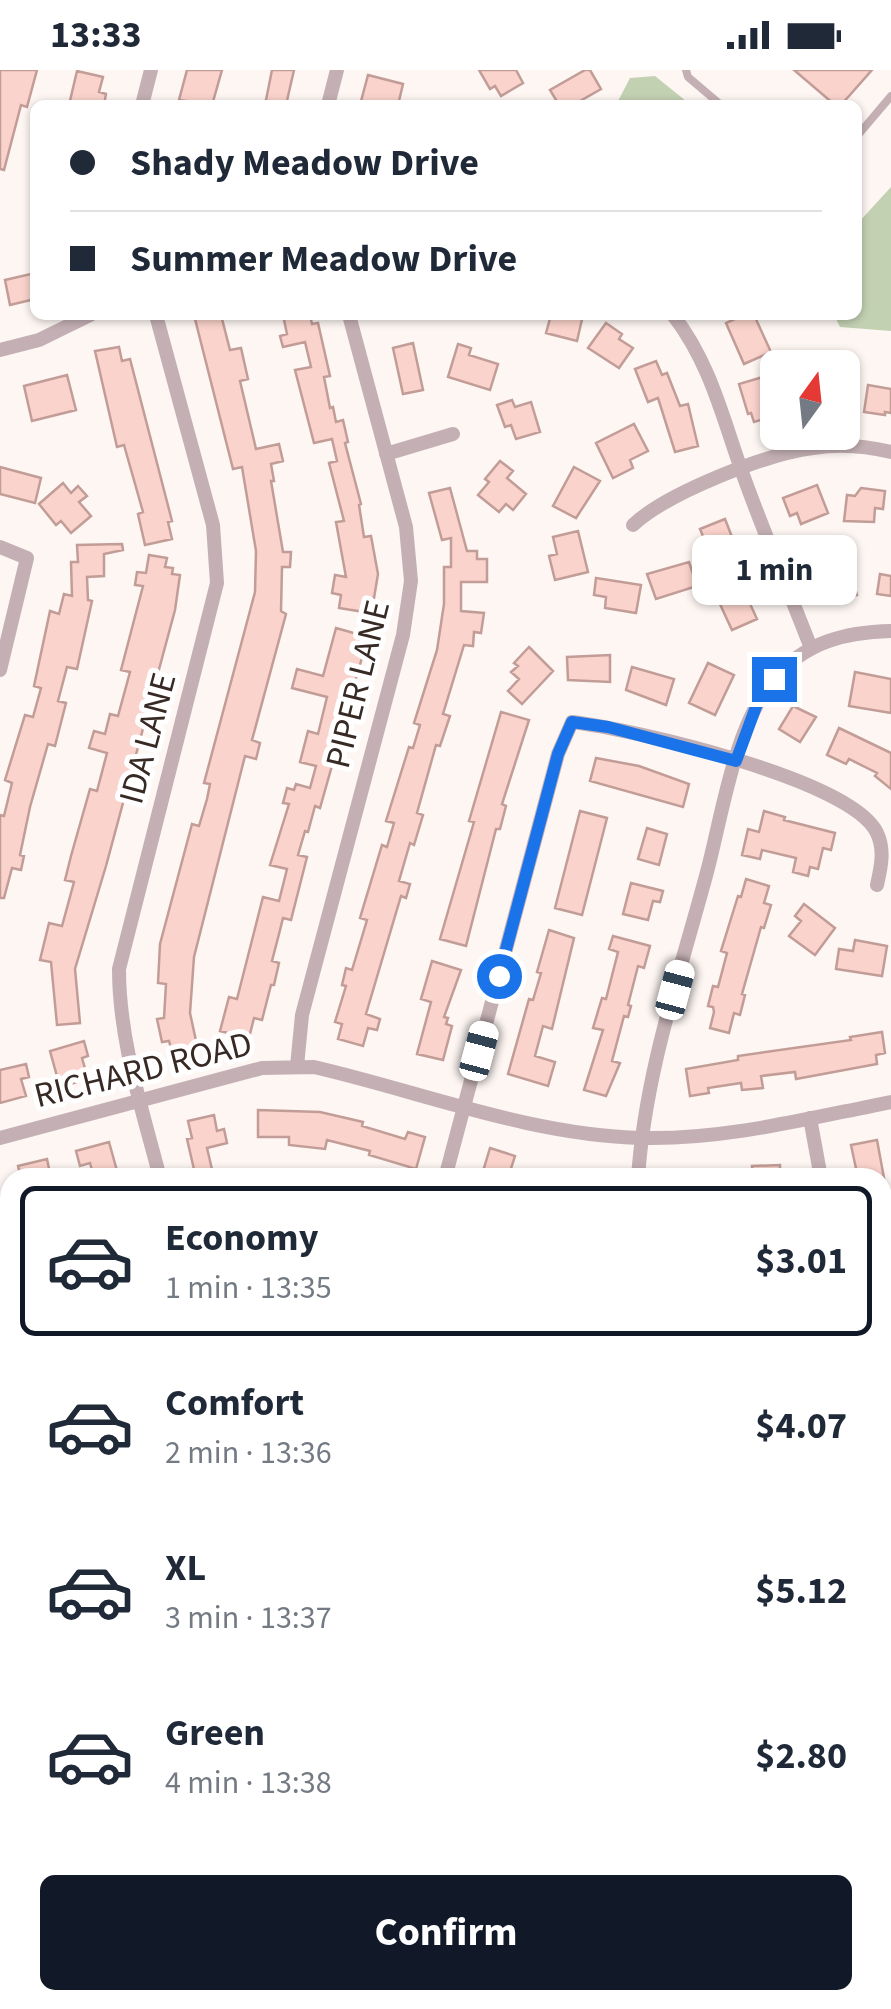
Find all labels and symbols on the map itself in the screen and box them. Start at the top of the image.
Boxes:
north arrow [760,350,860,450]
callout: 1 min [692,534,856,604]
street label: PIPER LANE [313,595,403,773]
route end [752,657,797,702]
street label: IDA LANE [107,667,189,809]
route start [477,954,522,999]
car [653,957,697,1023]
car [457,1018,501,1084]
street label: RICHARD ROAD [29,1019,257,1121]

